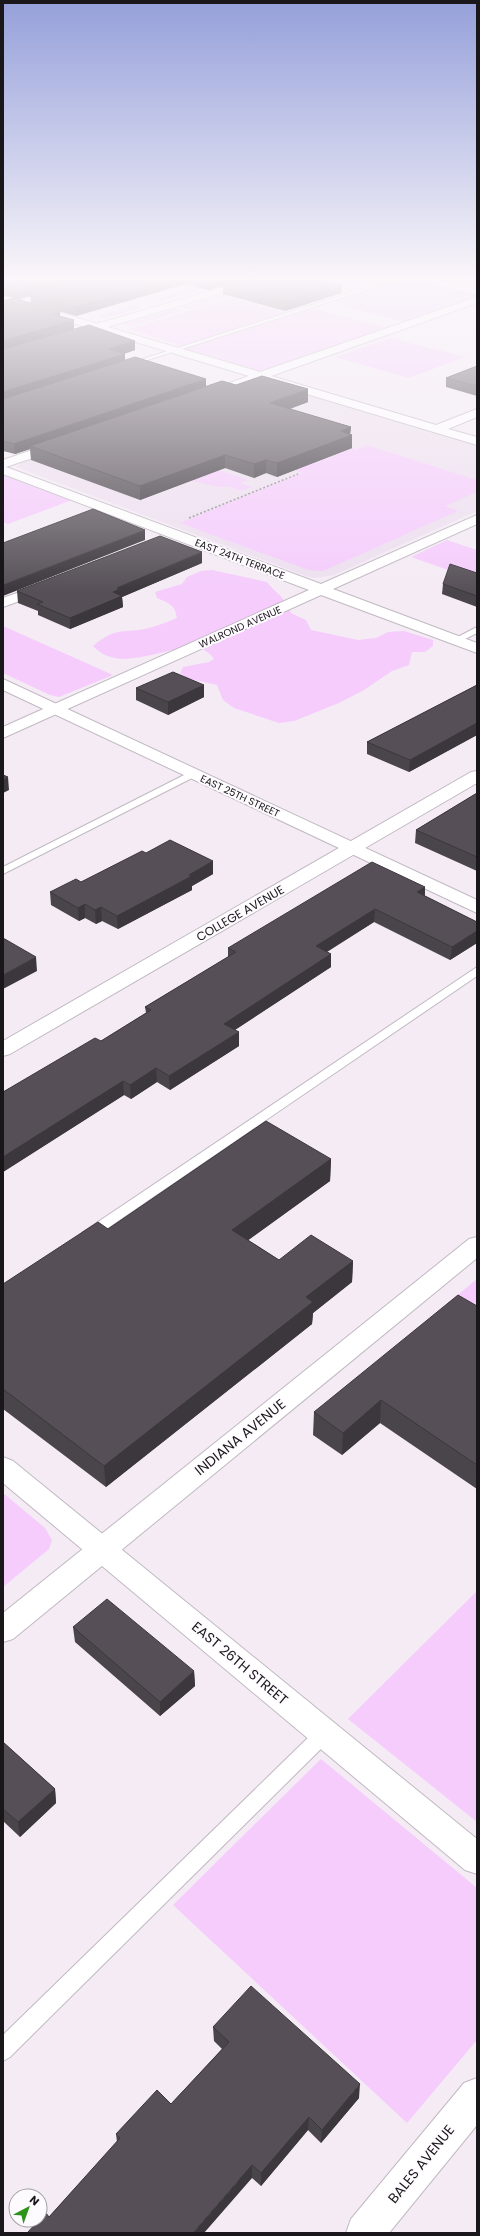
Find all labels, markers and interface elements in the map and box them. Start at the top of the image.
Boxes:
street label: EAST 24TH TERRACE [193,535,287,583]
street label: WALROND AVENUE [196,602,284,652]
street label: EAST 25TH STREET [198,771,283,821]
street label: COLLEGE AVENUE [193,881,287,945]
street label: INDIANA AVENUE [190,1394,290,1480]
street label: EAST 26TH STREET [187,1617,293,1710]
street label: BALES AVENUE [383,2120,459,2208]
north arrow [8,2188,48,2228]
text: N [26,2192,43,2209]

